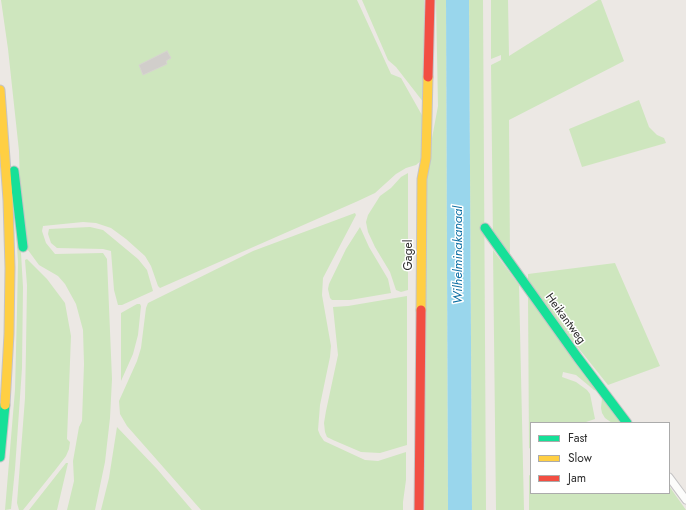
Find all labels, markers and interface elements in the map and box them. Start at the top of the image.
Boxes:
water label: Wilhelminakanaal [451,206,467,304]
street label: Gagel [402,240,416,270]
street label: Heikantweg [542,291,588,347]
legend [530,422,670,494]
text: Fast [568,429,587,447]
text: Slow [568,449,592,467]
text: Jam [568,469,586,487]

